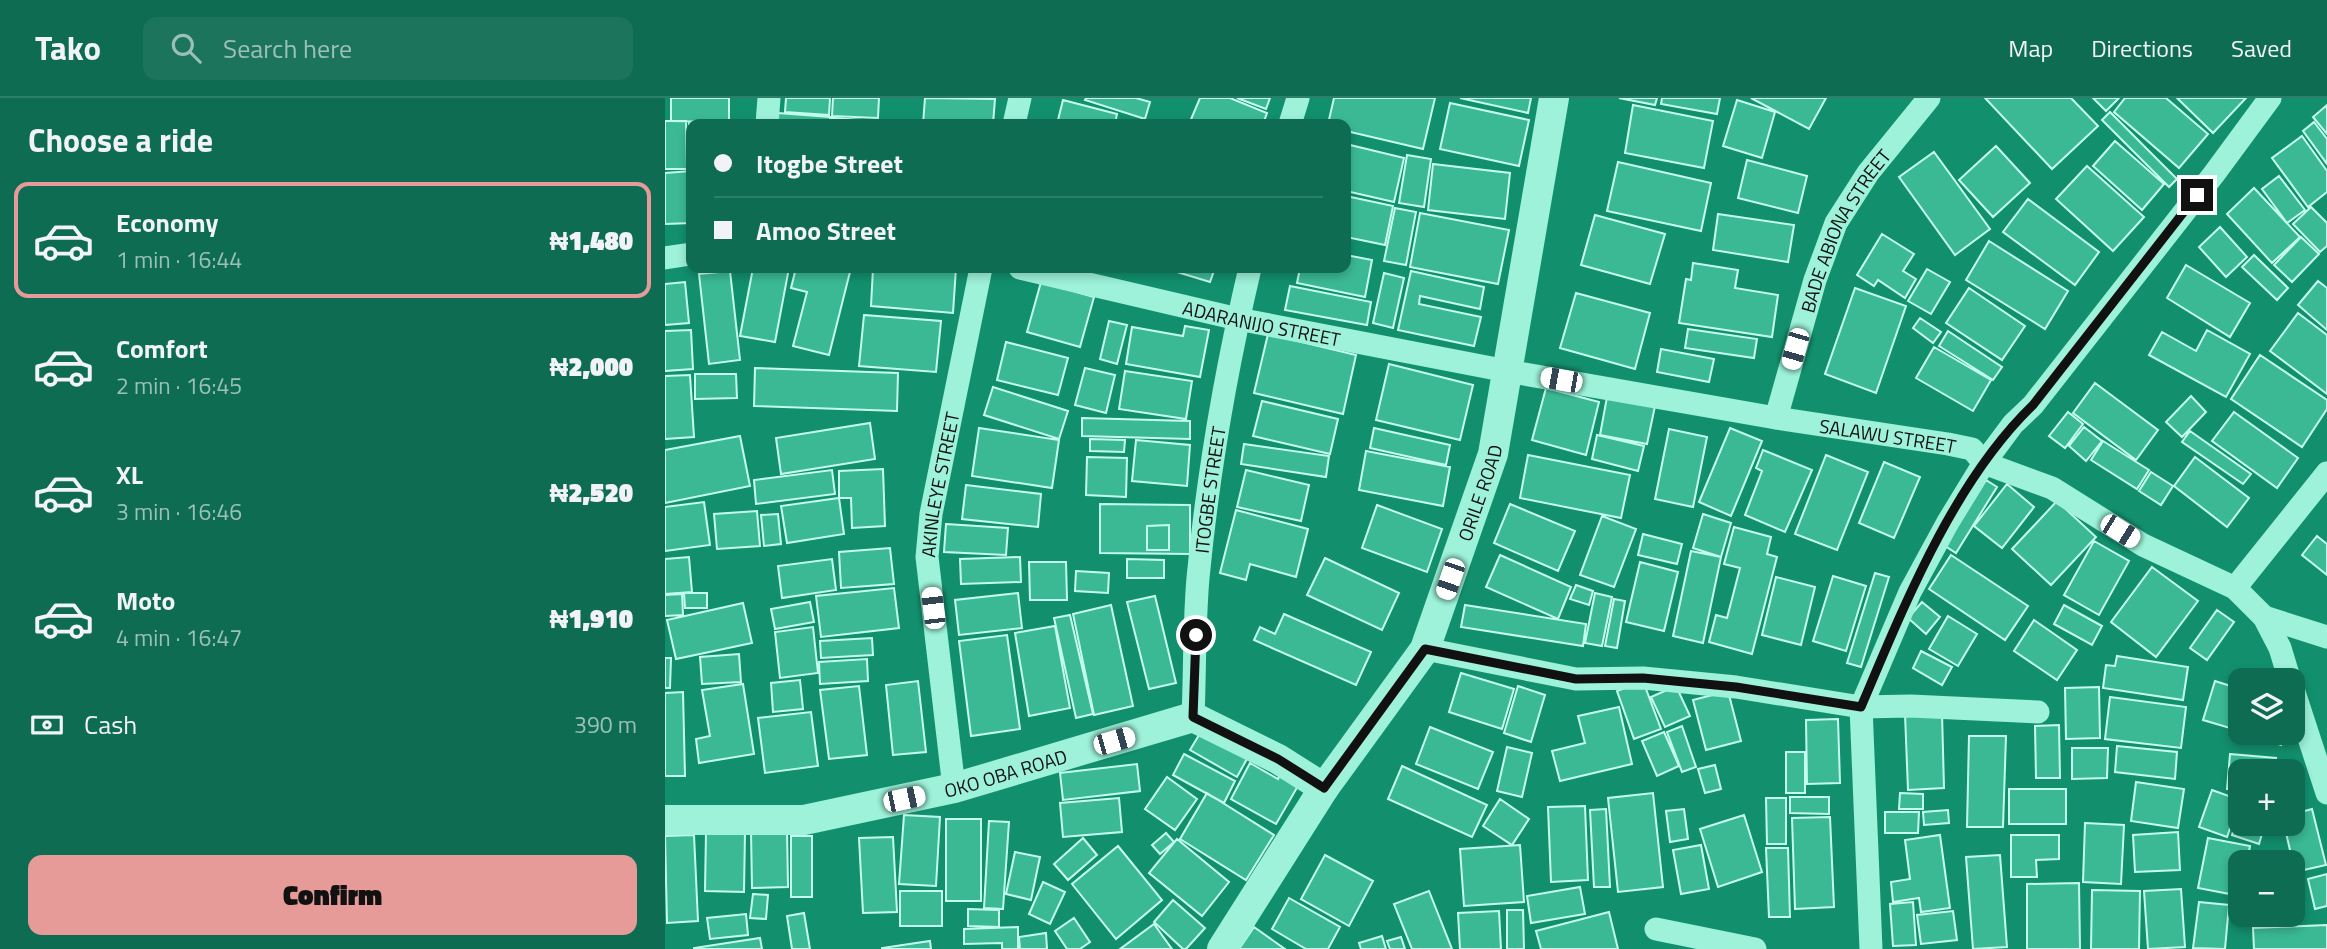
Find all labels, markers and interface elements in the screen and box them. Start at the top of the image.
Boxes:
search box [143,17,633,80]
text: Tako [35,23,101,73]
icon: search [167,29,205,67]
text: Search here [223,29,352,68]
text: Map [2008,30,2053,66]
text: Directions [2091,30,2193,66]
text: Saved [2231,30,2292,66]
text: Choose a ride [28,116,213,164]
street label: BADE ABIONA STREET [1792,142,1897,316]
text: Itogbe Street [756,144,903,183]
route end [2181,179,2213,211]
text: Economy [116,203,218,242]
icon: car [32,209,95,272]
text: Amoo Street [756,211,896,250]
text: ₦1,480 [550,221,633,260]
text: 1 min · 16:44 [116,242,242,277]
street label: ADARANIJO STREET [1180,292,1343,353]
car [1780,326,1811,372]
text: Comfort [116,329,208,368]
icon: car [32,335,95,398]
text: ₦2,000 [550,347,633,386]
car [1539,366,1584,394]
text: 2 min · 16:45 [116,368,242,403]
street label: AKINLEYE STREET [913,409,966,559]
street label: SALAWU STREET [1817,410,1959,460]
street label: ITOGBE STREET [1186,424,1232,555]
street label: ORILE ROAD [1449,442,1509,545]
text: XL [116,455,143,494]
icon: car [32,461,95,524]
text: ₦2,520 [550,473,633,512]
text: 3 min · 16:46 [116,494,242,529]
car [2097,511,2144,551]
car [1434,556,1467,602]
text: Moto [116,581,175,620]
car [921,586,946,630]
icon: car [32,587,95,650]
text: ₦1,910 [550,599,633,638]
route start [1180,619,1212,651]
text: 4 min · 16:47 [116,620,242,655]
map controls [2228,668,2305,927]
button: layers [2228,668,2305,745]
text: Cash [84,705,137,744]
icon: cash [28,706,66,744]
text: 390 m [574,707,637,742]
car [1091,725,1138,757]
street label: OKO OBA ROAD [941,741,1070,804]
button: + [2228,759,2305,836]
car [882,784,927,814]
button: − [2228,850,2305,927]
button: Confirm [28,855,637,935]

